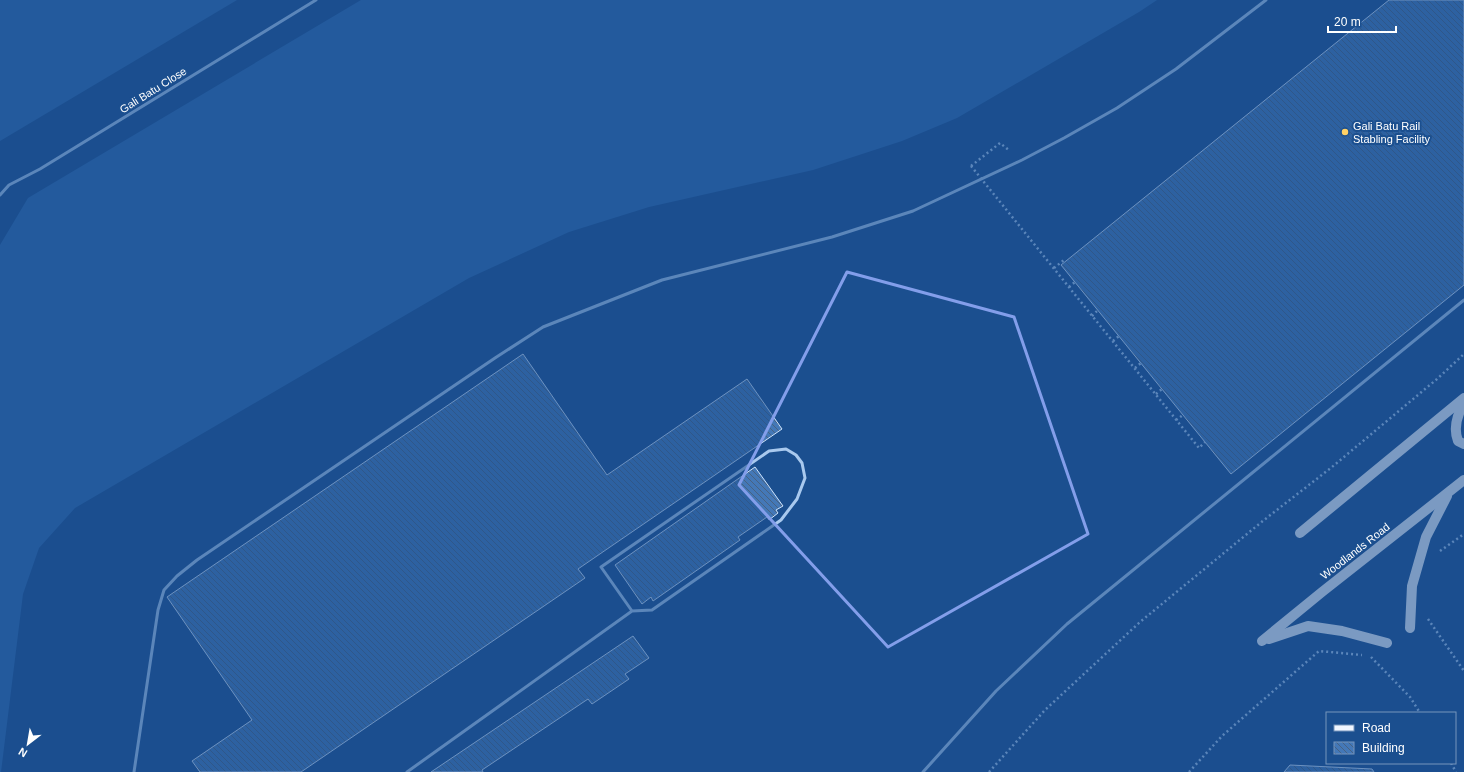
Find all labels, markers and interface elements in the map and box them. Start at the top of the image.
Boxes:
scale bar [1328,8,1396,34]
text: 20 m [1334,15,1361,29]
street label: Gali Batu Close [117,65,189,115]
place label: Gali Batu Rail Stabling Facility [1353,120,1431,145]
marker: Gali Batu Rail Stabling Facility [1340,127,1350,137]
street label: Woodlands Road [1318,520,1392,582]
legend [1326,712,1456,764]
text: Road [1362,721,1391,735]
north arrow [8,724,48,764]
text: Building [1362,741,1405,755]
text: N [16,745,29,760]

